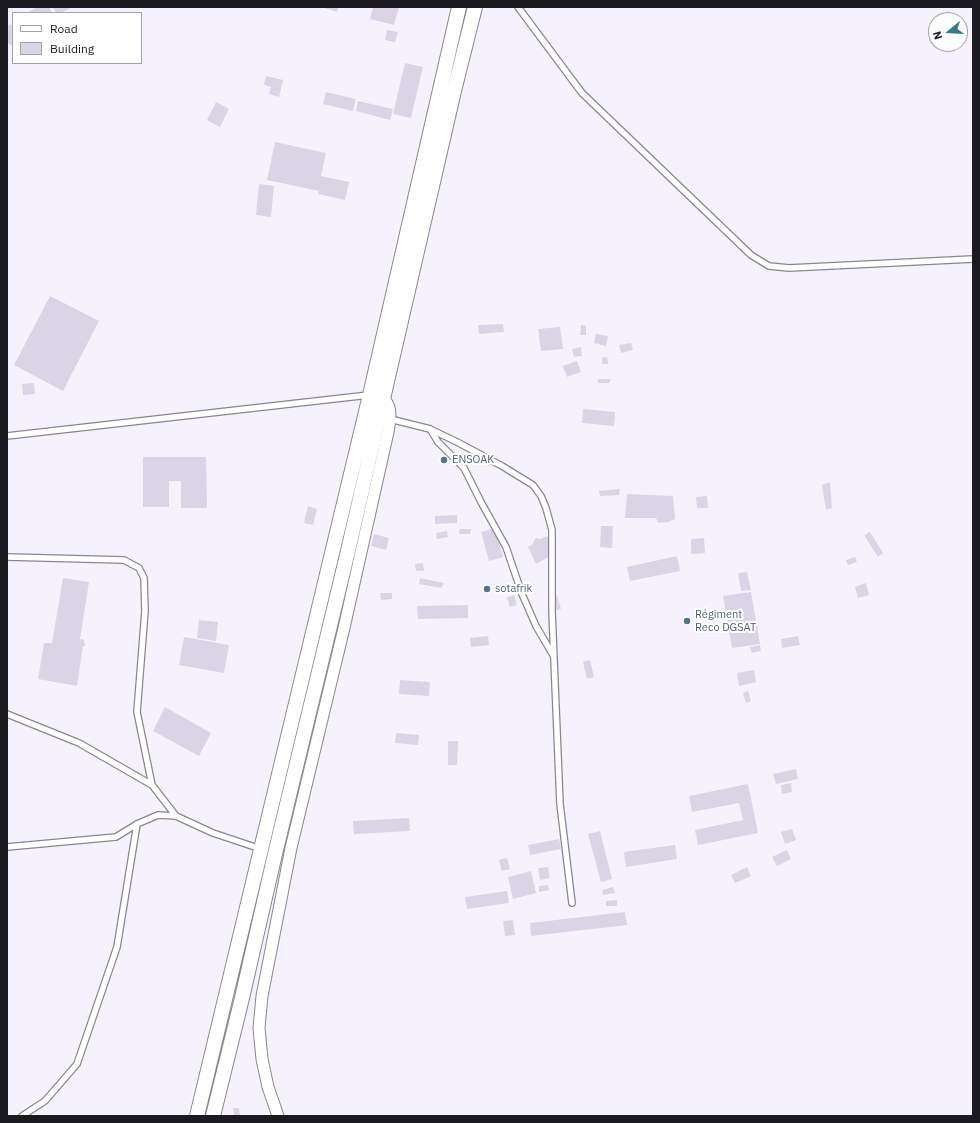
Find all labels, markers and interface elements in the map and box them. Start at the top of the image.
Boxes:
legend [12,12,142,64]
north arrow [928,12,968,52]
text: Road [50,21,78,36]
text: N [930,29,945,41]
text: Building [50,41,94,56]
place label: ENSOAK [452,453,494,467]
marker: ENSOAK [439,455,449,465]
place label: sotafrik [495,582,532,596]
marker: sotafrik [482,584,492,594]
place label: Régiment Reco DGSAT [695,608,756,634]
marker: Régiment Reco DGSAT [682,616,692,626]

